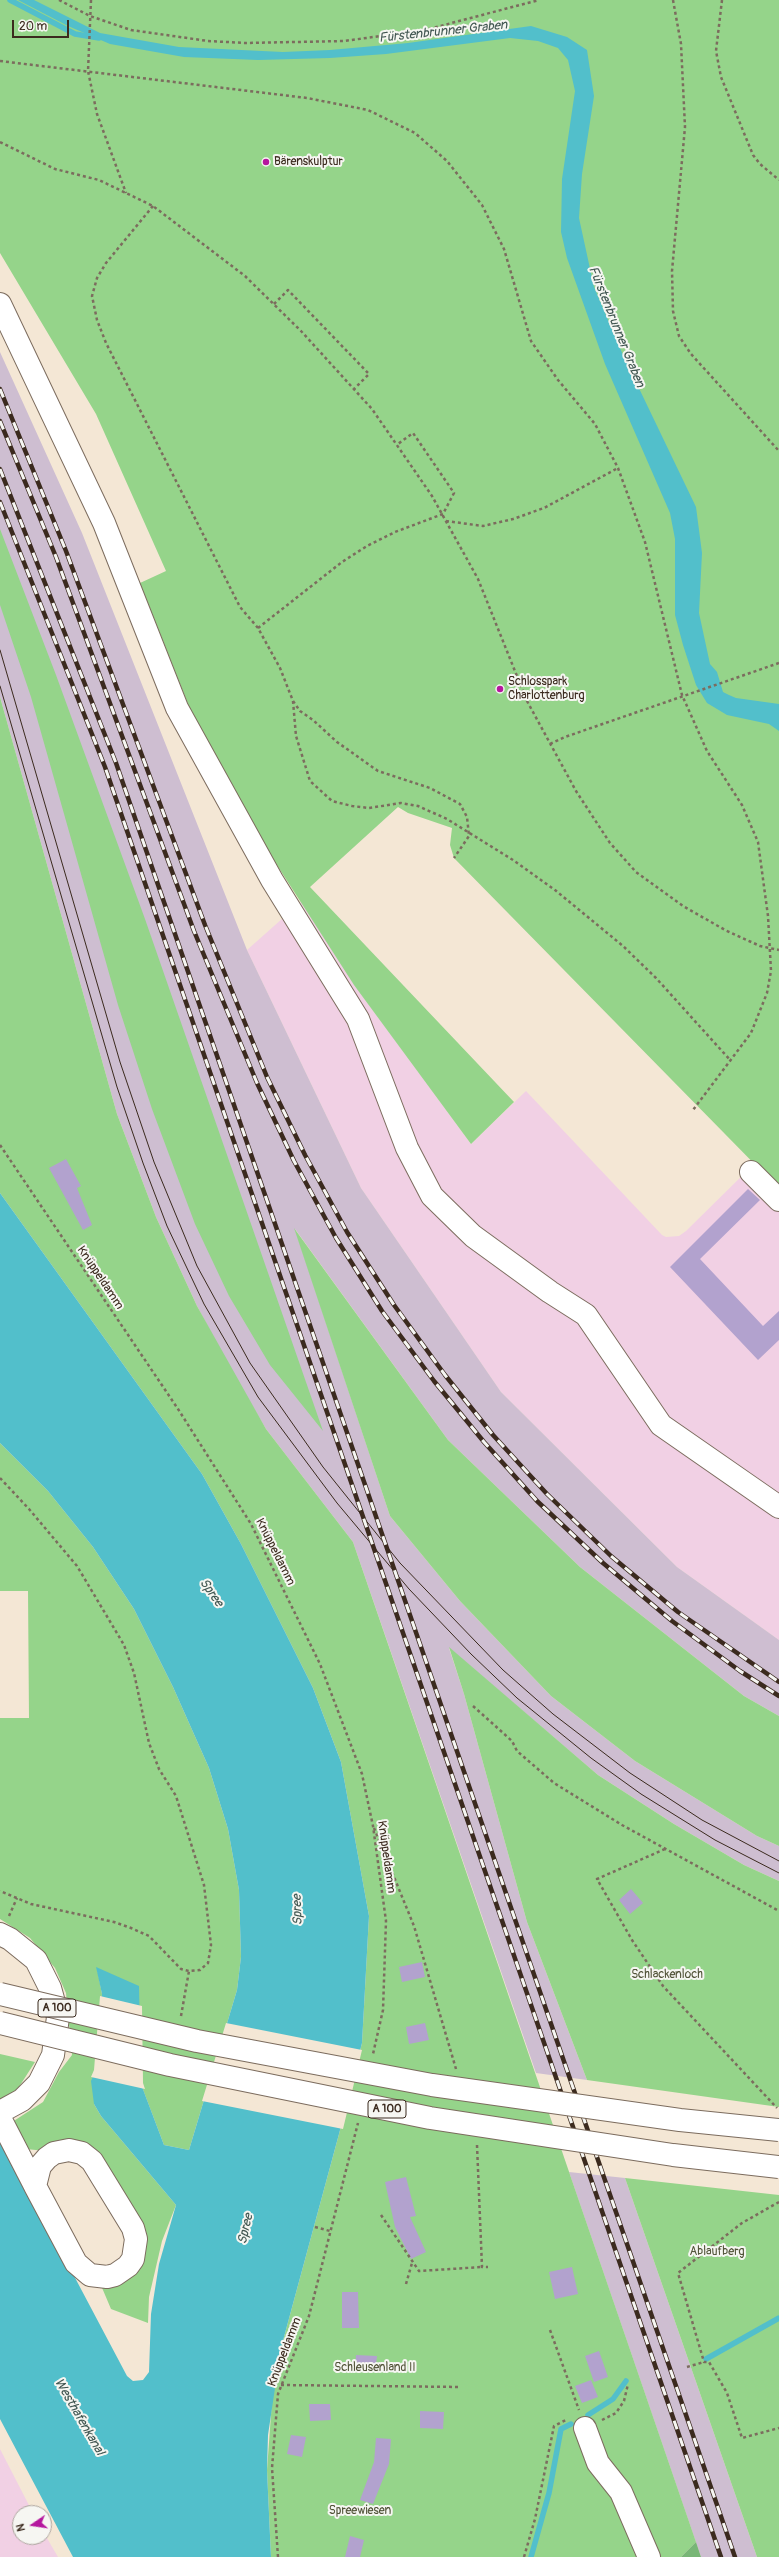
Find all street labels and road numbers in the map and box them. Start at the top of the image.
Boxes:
street label: Knüppeldamm [74,1244,126,1312]
street label: Knüppeldamm [252,1516,298,1588]
street label: Knüppeldamm [374,1820,398,1894]
road number: A 100 [38,1999,76,2017]
road number: A 100 [368,2100,406,2118]
street label: Knüppeldamm [265,2315,305,2389]

